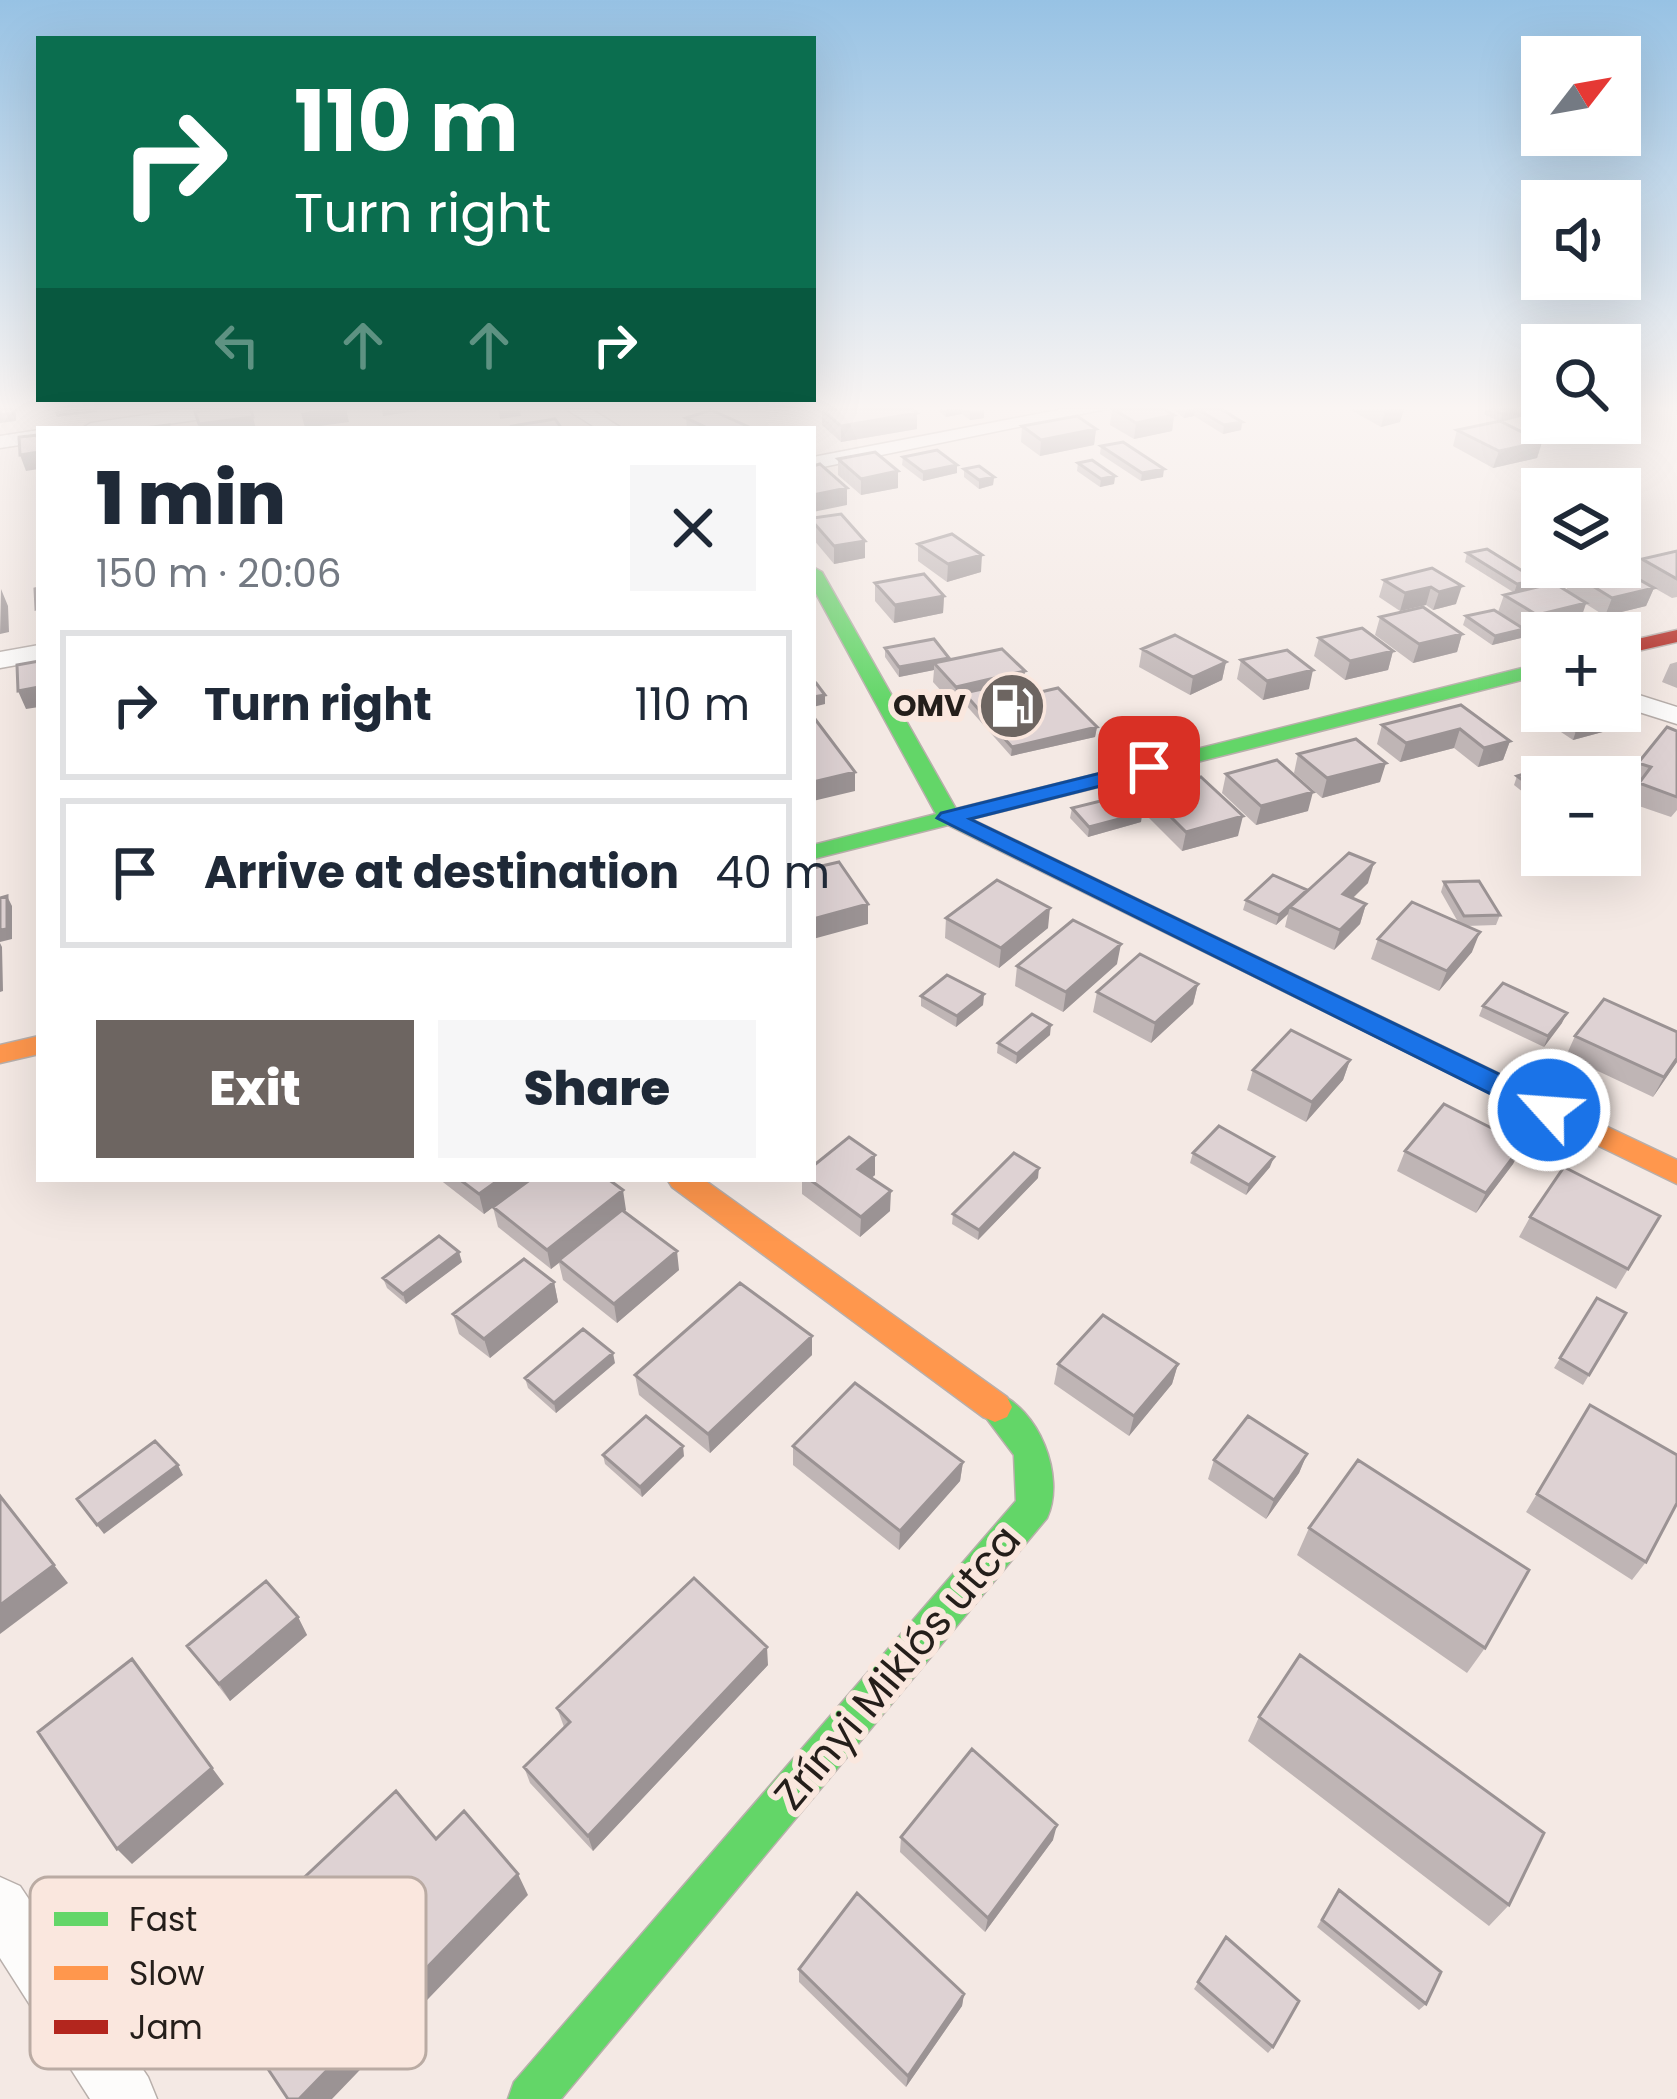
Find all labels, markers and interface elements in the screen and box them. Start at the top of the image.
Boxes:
north arrow [1521,36,1641,156]
map controls [1521,36,1641,876]
text: 110 m [294,63,519,180]
icon: right [96,84,252,240]
text: Turn right [294,175,551,251]
button: sound [1521,180,1641,300]
icon: left [204,312,270,378]
icon: ahead [330,312,396,378]
icon: ahead [456,312,522,378]
icon: right [582,312,648,378]
button: search [1521,324,1641,444]
text: 1 min [96,448,286,549]
button: close [630,465,756,591]
button: layers [1521,468,1641,588]
text: 150 m · 20:06 [96,546,342,601]
button: + [1521,612,1641,732]
fuel station icon: OMV [977,671,1047,741]
icon: right [102,672,168,738]
text: Turn right [204,673,432,736]
text: 110 m [635,673,750,736]
place label: OMV [893,684,966,727]
pin [1098,716,1200,818]
icon: arrive [1116,734,1182,800]
button: − [1521,756,1641,876]
icon: arrive [102,840,168,906]
text: Arrive at destination [204,841,679,904]
text: 40 m [715,841,830,904]
button: Exit [96,1020,414,1158]
button: Share [438,1020,756,1158]
position arrow [1486,1047,1612,1173]
street label: Zrínyi Miklós utca [761,1512,1034,1822]
legend [30,1877,426,2069]
text: Fast [129,1896,197,1943]
text: Slow [129,1950,205,1997]
text: Jam [129,2004,203,2051]

